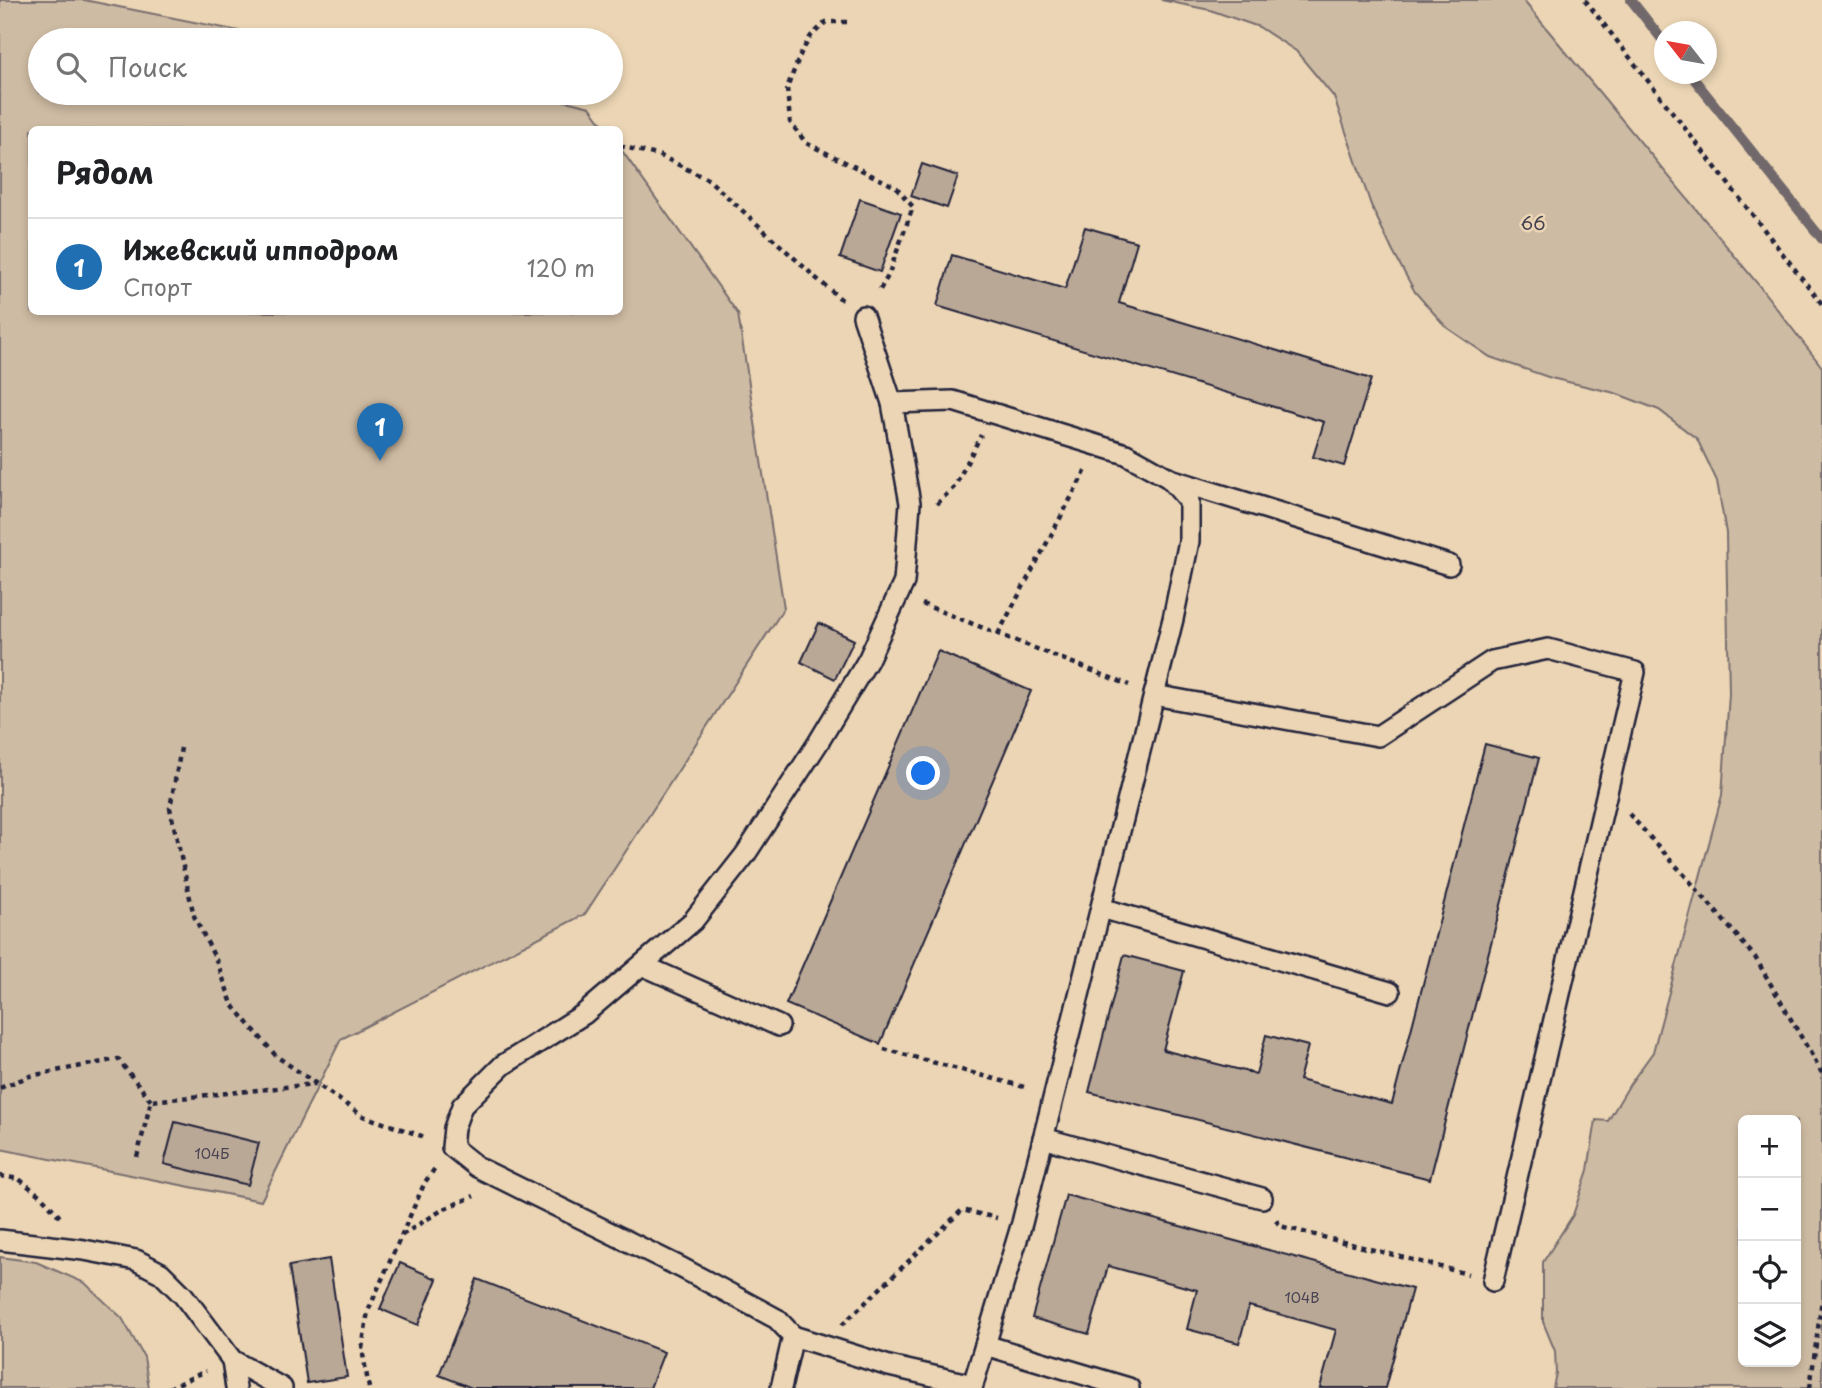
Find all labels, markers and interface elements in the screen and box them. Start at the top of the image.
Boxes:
north arrow [1654,21,1717,84]
search box [28,28,623,105]
text: Поиск [108,47,187,86]
icon: search [52,48,90,86]
text: Рядом [56,149,154,194]
park label: 66 [1521,209,1545,236]
text: Ижевский ипподром [123,230,399,269]
text: 1 [74,250,85,285]
text: 120 m [527,250,595,285]
text: Спорт [123,269,192,304]
pin: 1 [357,403,403,461]
your location [906,756,940,790]
map controls [1738,1115,1801,1367]
button: + [1738,1115,1801,1178]
house number: 104Б [195,1143,229,1164]
button: − [1738,1178,1801,1241]
button: locate [1738,1241,1801,1304]
house number: 104В [1284,1287,1320,1308]
button: layers [1738,1304,1801,1367]

